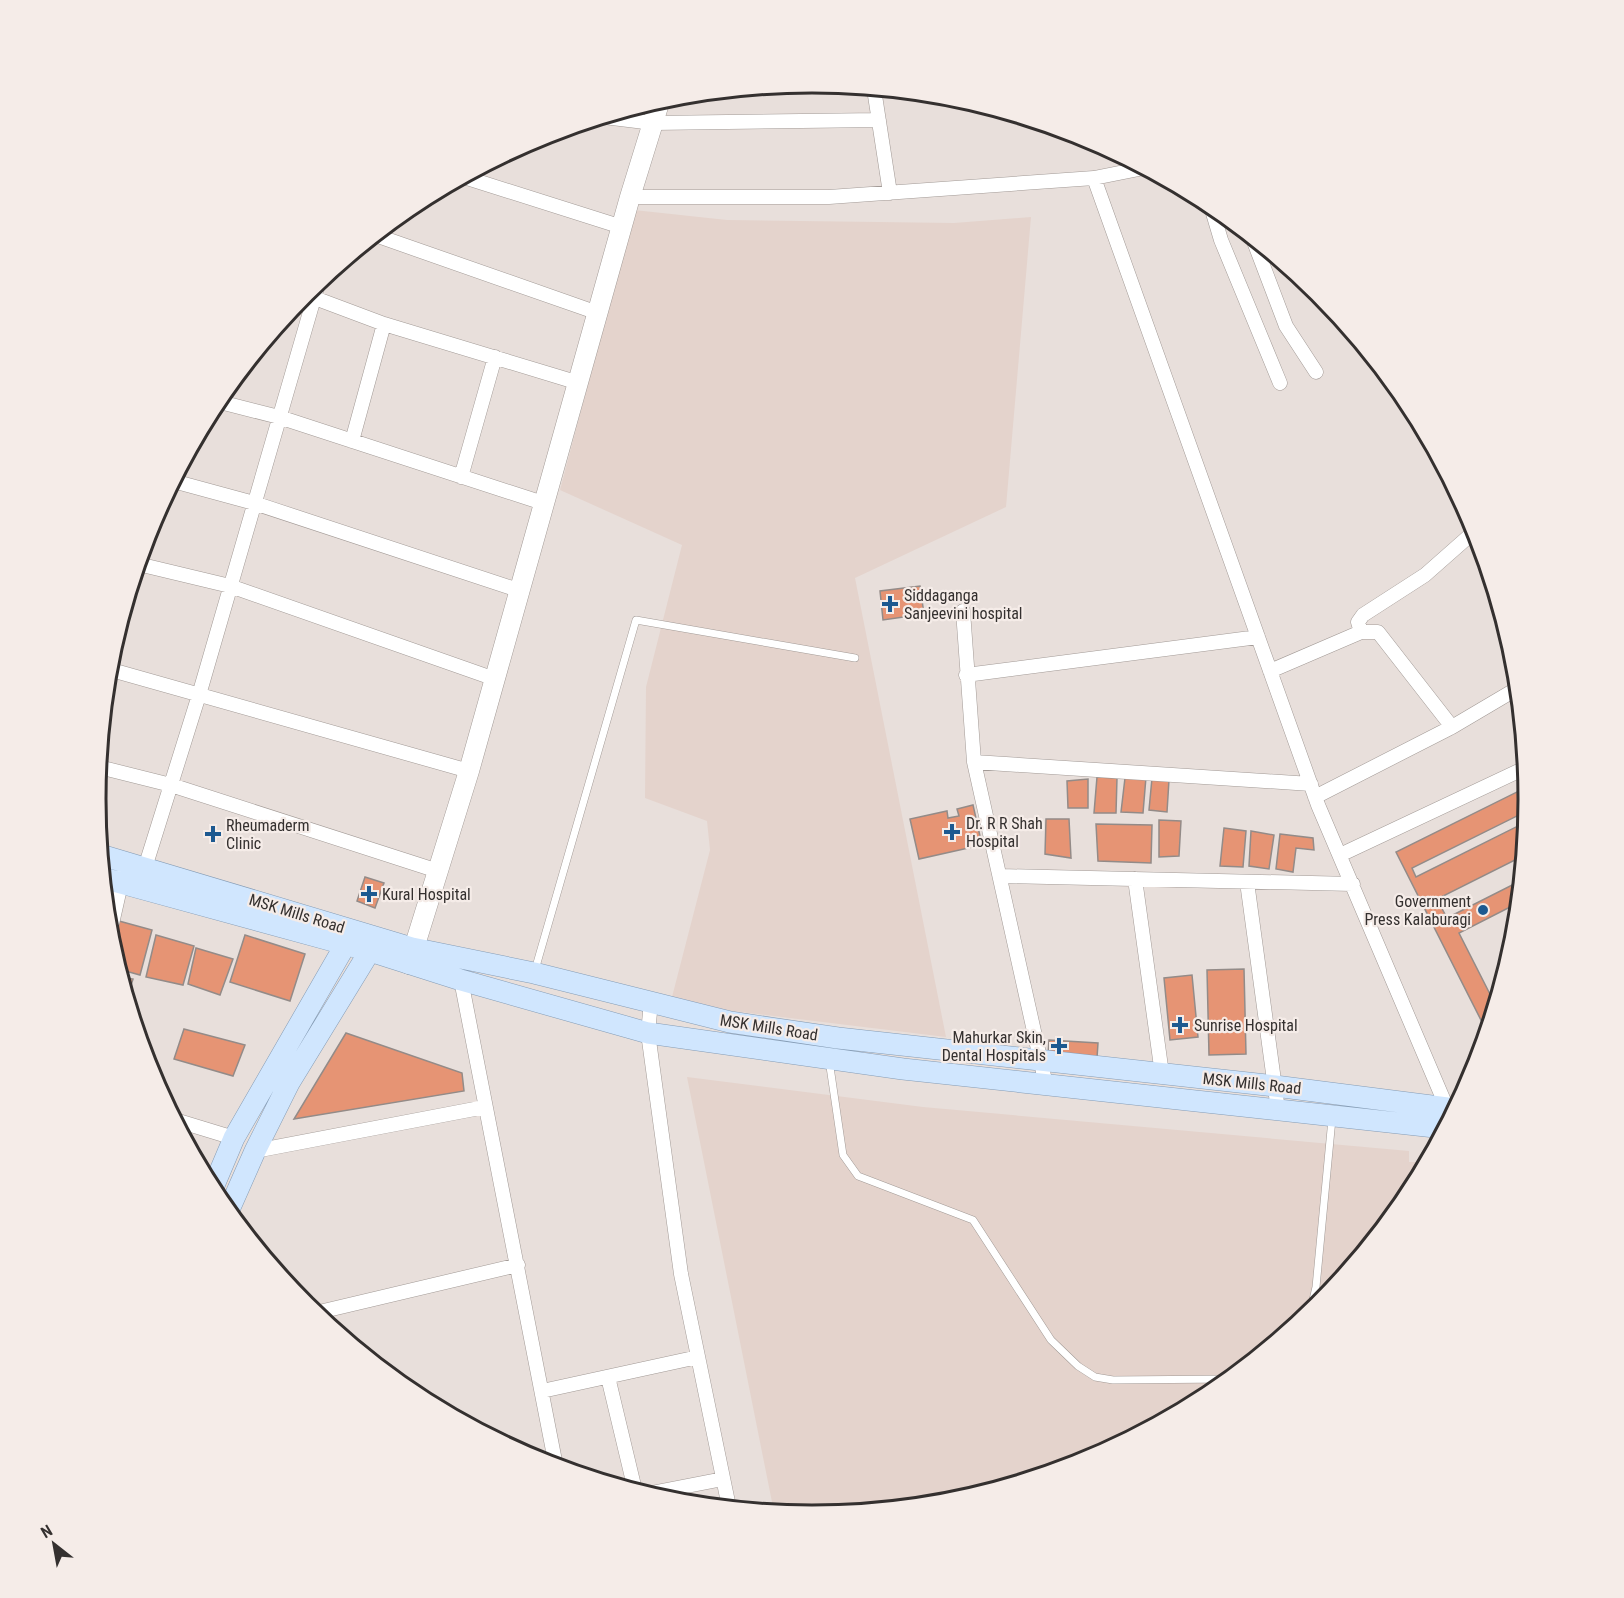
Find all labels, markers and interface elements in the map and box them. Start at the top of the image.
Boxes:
place label: Siddaganga Sanjeevini hospital [904,586,1023,623]
marker: Siddaganga Sanjeevini hospital [881,595,899,613]
place label: Dr. R R Shah Hospital [966,814,1043,851]
place label: Rheumaderm Clinic [226,816,310,853]
marker: Dr. R R Shah Hospital [943,823,961,841]
marker: Rheumaderm Clinic [204,825,222,843]
marker: Kural Hospital [360,885,378,903]
place label: Kural Hospital [382,885,471,904]
street label: MSK Mills Road [247,890,347,937]
place label: Government Press Kalaburagi [1365,892,1471,929]
marker: Government Press Kalaburagi [1476,903,1490,917]
street label: MSK Mills Road [719,1010,819,1045]
marker: Sunrise Hospital [1171,1016,1189,1034]
place label: Sunrise Hospital [1194,1016,1298,1035]
place label: Mahurkar Skin, Dental Hospitals [942,1028,1046,1065]
marker: Mahurkar Skin, Dental Hospitals [1050,1037,1068,1055]
street label: MSK Mills Road [1202,1069,1302,1098]
north arrow [24,1514,84,1574]
text: N [37,1521,56,1542]

